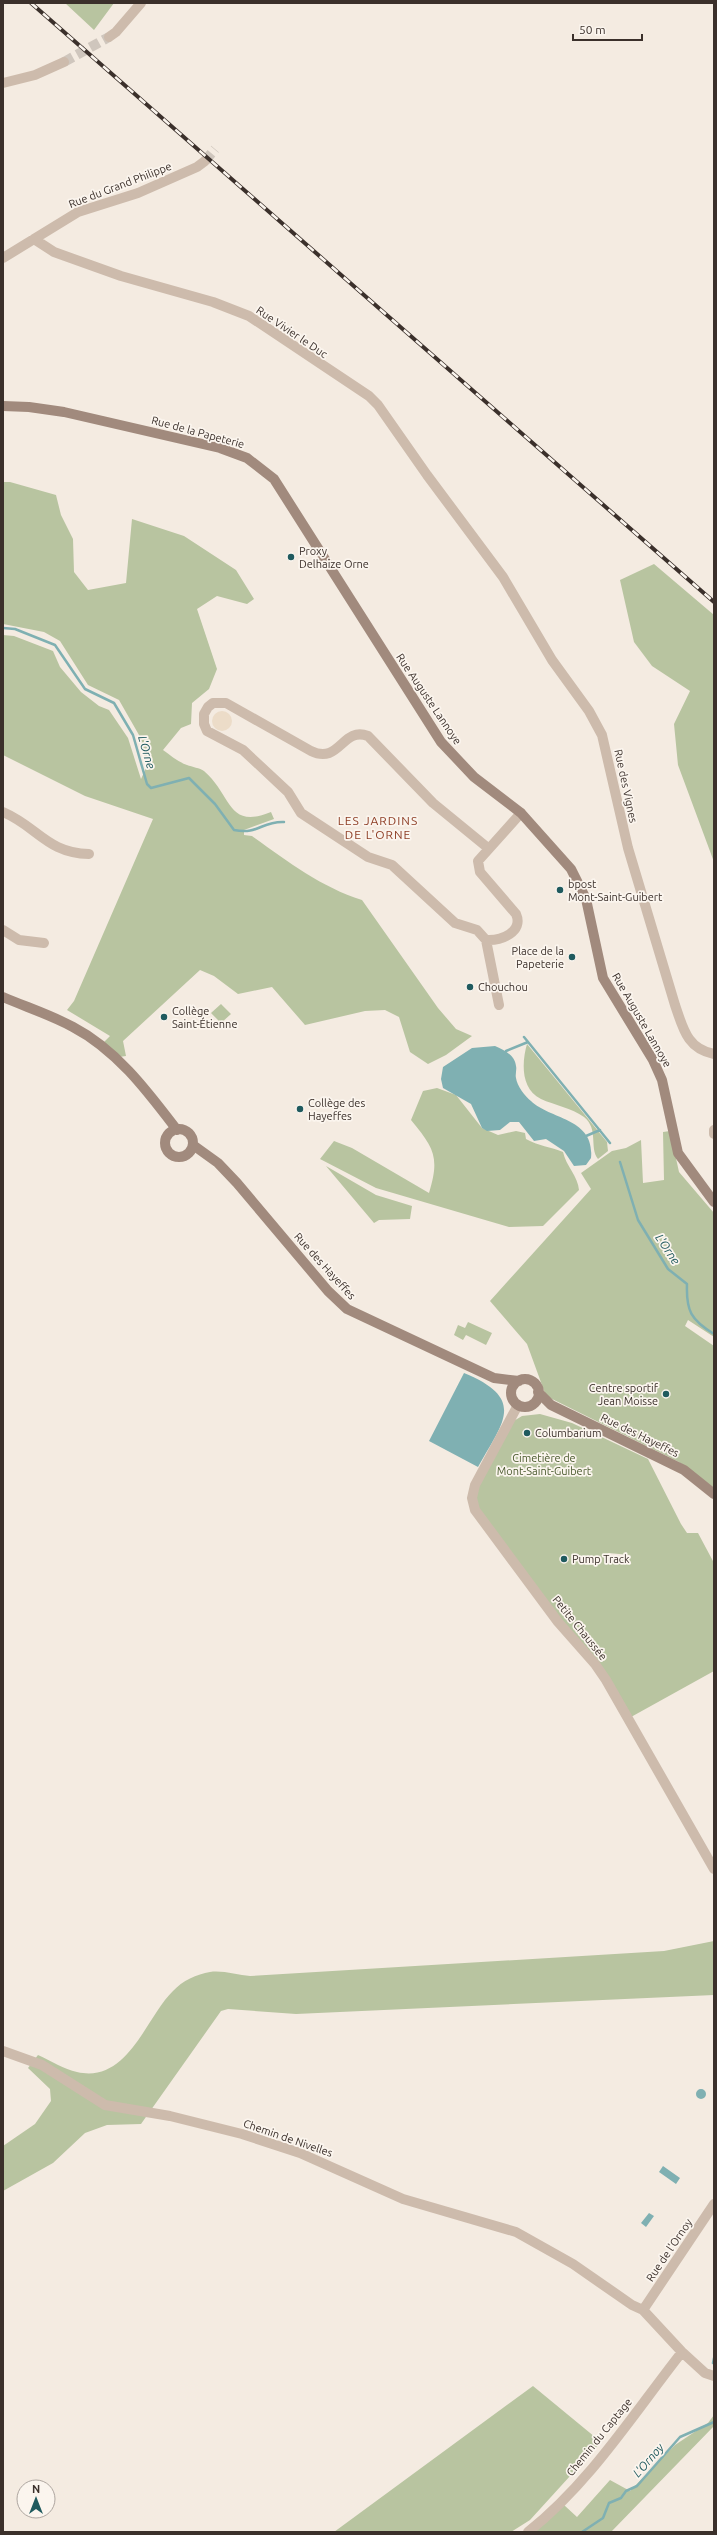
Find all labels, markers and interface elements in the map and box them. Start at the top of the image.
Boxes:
scale bar [573,16,642,42]
text: 50 m [579,23,606,36]
street label: Rue du Grand Philippe [67,160,173,210]
street label: Rue Vivier le Duc [254,304,330,360]
street label: Rue de la Papeterie [150,414,246,450]
place label: Proxy Delhaize Orne [299,545,369,570]
marker: Proxy Delhaize Orne [286,552,296,562]
street label: Rue Auguste Lannoye [394,651,464,747]
water label: L'Orne [136,734,158,770]
street label: Rue des Vignes [612,748,640,824]
district label: LES JARDINS DE L'ORNE [338,814,418,841]
place label: bpost Mont-Saint-Guibert [568,878,663,903]
marker: bpost Mont-Saint-Guibert [555,885,565,895]
place label: Place de la Papeterie [512,945,564,970]
marker: Place de la Papeterie [567,952,577,962]
street label: Rue Auguste Lannoye [610,971,674,1069]
place label: Chouchou [478,981,528,993]
marker: Chouchou [465,982,475,992]
place label: Collège Saint-Étienne [172,1005,237,1030]
marker: Collège Saint-Étienne [159,1012,169,1022]
place label: Collège des Hayeffes [308,1097,365,1122]
marker: Collège des Hayeffes [295,1104,305,1114]
street label: Rue des Hayeffes [292,1230,358,1302]
water label: L'Orne [653,1231,683,1267]
place label: Centre sportif Jean Moisse [589,1382,659,1407]
marker: Centre sportif Jean Moisse [661,1389,671,1399]
street label: Rue des Hayeffes [599,1411,681,1459]
place label: Columbarium [535,1427,602,1439]
marker: Columbarium [522,1428,532,1438]
park label: Cimetière de Mont-Saint-Guibert [497,1452,592,1477]
place label: Pump Track [572,1553,630,1565]
marker: Pump Track [559,1554,569,1564]
street label: Petite Chaussée [550,1594,610,1662]
street label: Chemin de Nivelles [242,2117,334,2159]
street label: Rue de l'Ornoy [644,2216,695,2284]
street label: Chemin du Captage [564,2396,634,2478]
water label: L'Ornoy [630,2440,666,2479]
north arrow [16,2479,56,2519]
text: N [32,2483,40,2495]

